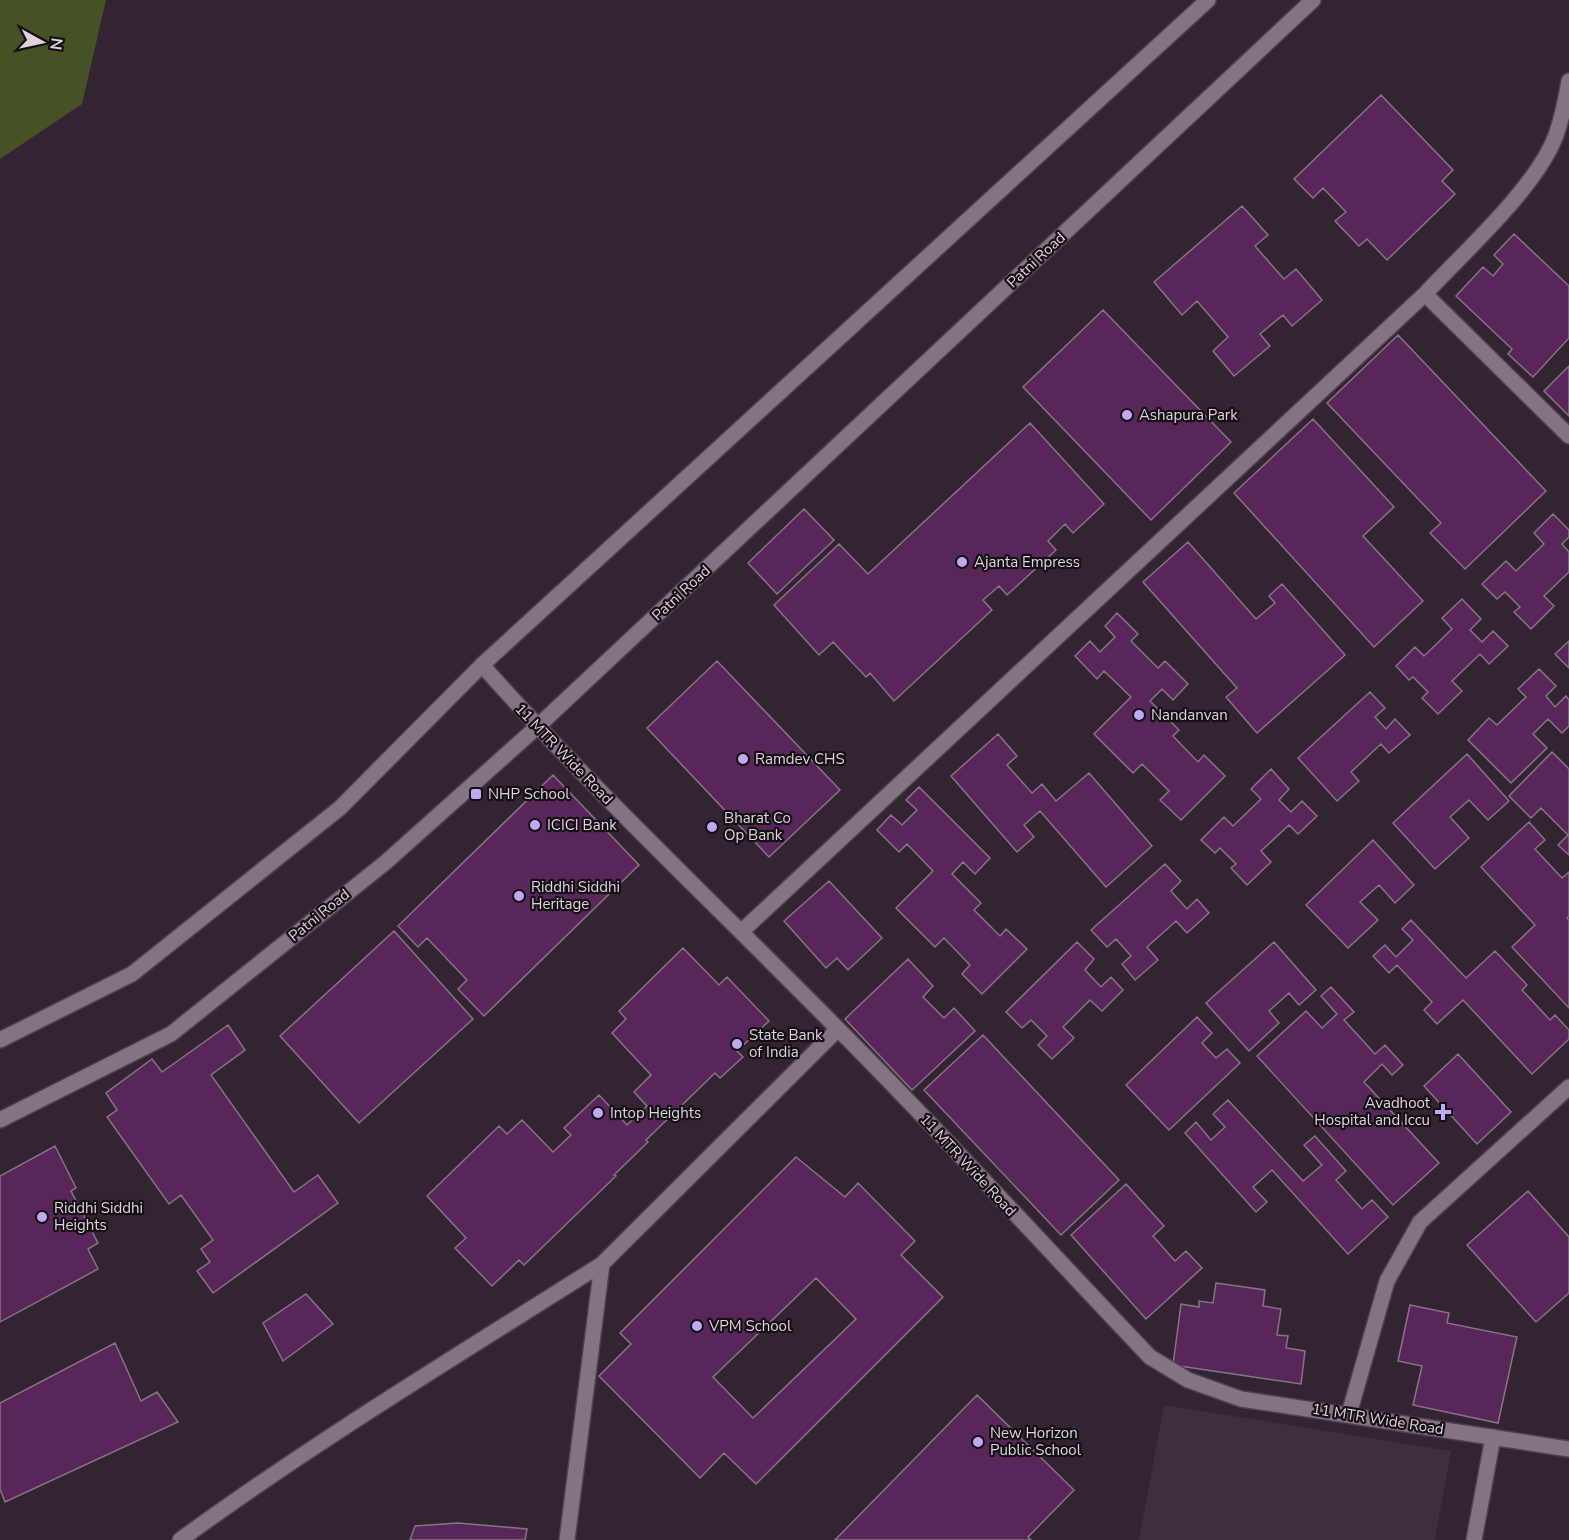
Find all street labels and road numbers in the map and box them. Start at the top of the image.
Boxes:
street label: Patni Road [1002,228,1070,292]
street label: Patni Road [647,561,715,625]
street label: 11 MTR Wide Road [511,699,617,809]
street label: Patni Road [284,884,354,946]
street label: 11 MTR Wide Road [915,1110,1021,1220]
street label: 11 MTR Wide Road [1311,1399,1445,1439]

